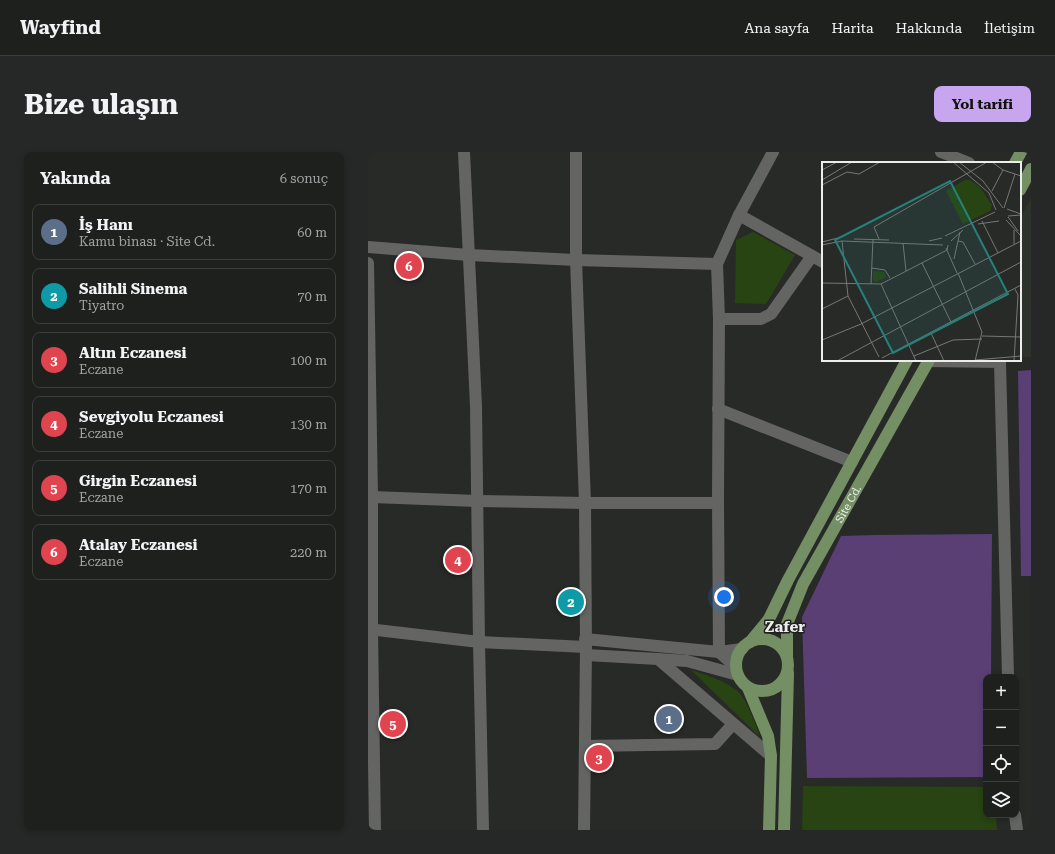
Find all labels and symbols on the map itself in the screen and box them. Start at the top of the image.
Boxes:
inset map [822,162,1021,361]
pin: 6 [396,251,422,281]
street label: Site Cd. [833,483,864,525]
pin: 4 [445,545,471,575]
pin: 2 [558,587,584,617]
your location [714,587,734,607]
district label: Zafer [765,618,805,636]
pin: 1 [656,704,682,734]
pin: 5 [380,709,406,739]
pin: 3 [586,743,612,773]

